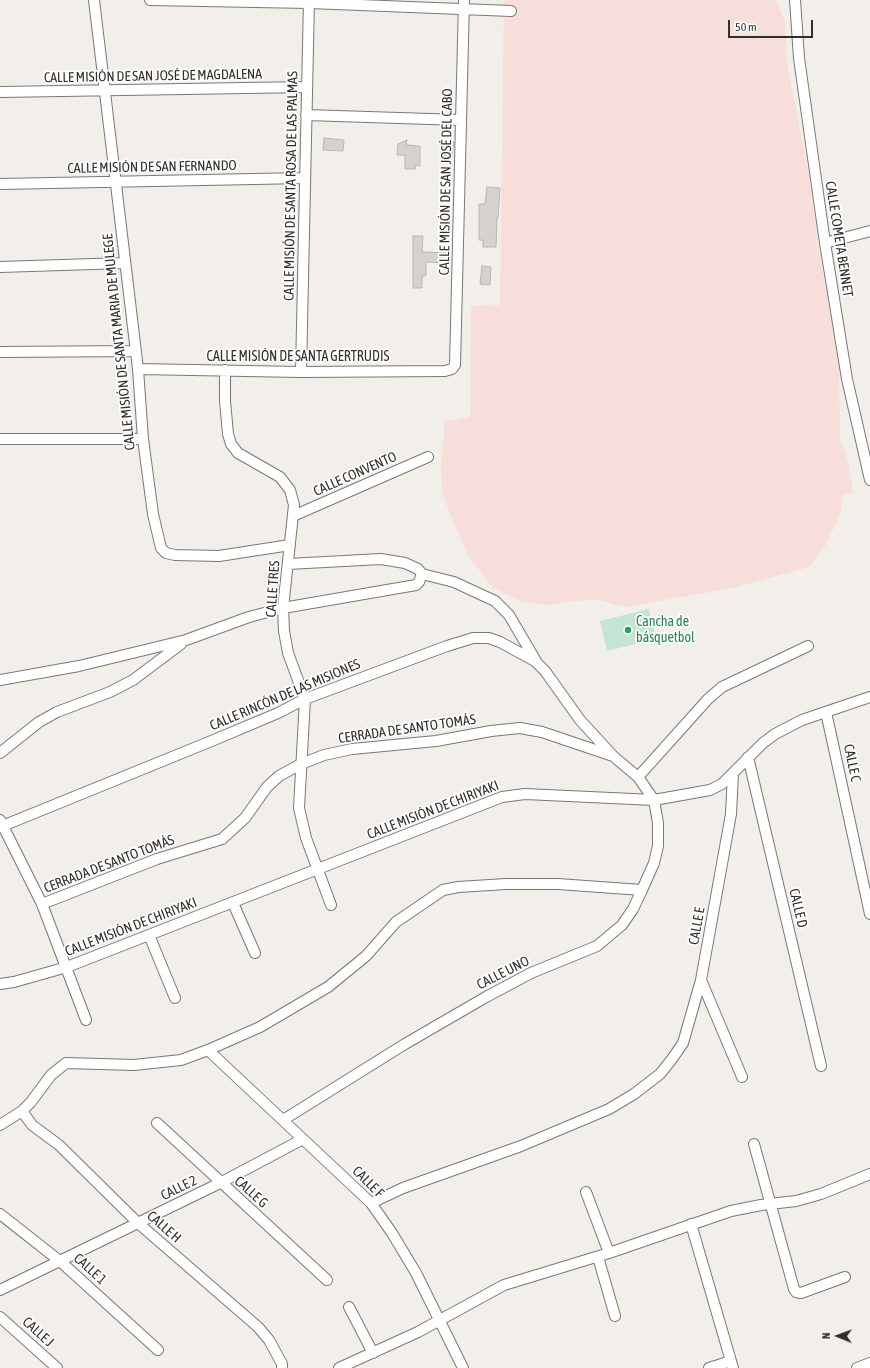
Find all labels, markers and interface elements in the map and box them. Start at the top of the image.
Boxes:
scale bar [730,12,815,38]
text: 50 m [735,20,757,34]
street label: CALLE MISIÓN DE SAN JOSÉ DE MAGDALENA [44,66,262,86]
street label: CALLE MISIÓN DE SANTA ROSA DE LAS PALMAS [281,71,301,301]
street label: CALLE MISIÓN DE SAN JOSÉ DEL CABO [436,88,456,276]
street label: CALLE MISIÓN DE SAN FERNANDO [67,157,237,177]
street label: CALLE COMETA BENNET [822,180,856,298]
street label: CALLE MISIÓN DE SANTA MARIA DE MULEGE [99,233,139,451]
street label: CALLE MISIÓN DE SANTA GERTRUDIS [207,349,389,365]
street label: CALLE CONVENTO [311,448,399,500]
street label: CALLE TRES [263,560,283,618]
place label: Cancha de básquetbol [636,614,695,646]
marker: Cancha de básquetbol [623,625,633,635]
street label: CALLE RINCÓN DE LAS MISIONES [207,656,363,734]
street label: CERRADA DE SANTO TOMÁS [337,711,477,747]
street label: CALLE C [840,743,864,783]
street label: CALLE MISIÓN DE CHIRIYAKI [365,777,501,843]
street label: CERRADA DE SANTO TOMÁS [41,831,177,897]
street label: CALLE D [785,887,811,929]
street label: CALLE MISIÓN DE CHIRIYAKI [63,894,199,960]
street label: CALLE E [685,906,709,946]
street label: CALLE UNO [474,953,532,993]
street label: CALLE F [349,1163,387,1201]
street label: CALLE 2 [158,1172,200,1204]
street label: CALLE G [231,1173,271,1211]
street label: CALLE H [143,1208,185,1246]
street label: CALLE 1 [70,1250,110,1288]
street label: CALLE J [19,1314,57,1350]
north arrow [818,1316,858,1356]
text: N [820,1332,832,1339]

